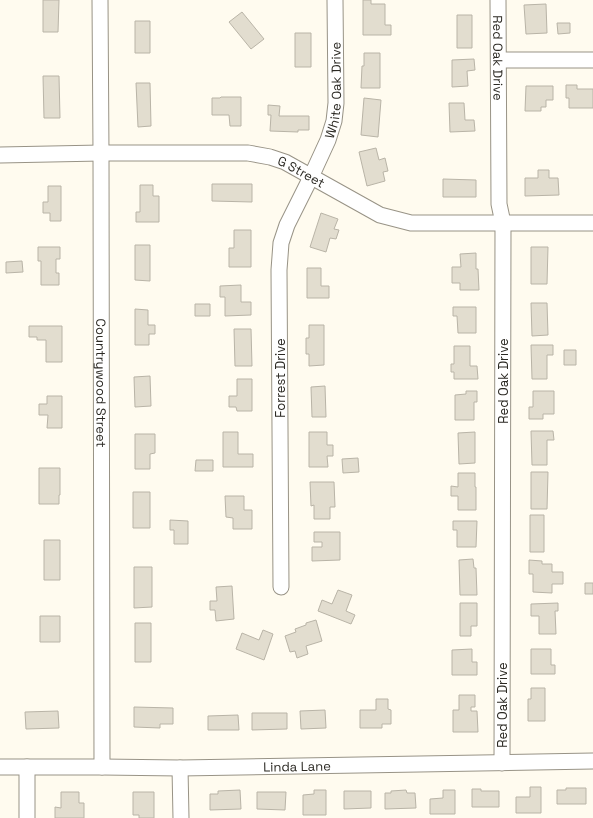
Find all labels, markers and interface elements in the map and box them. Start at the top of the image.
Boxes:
street label: Red Oak Drive [490,15,507,101]
street label: White Oak Drive [321,42,344,141]
street label: G Street [276,152,328,191]
street label: Countrywood Street [93,319,110,447]
street label: Forrest Drive [272,338,289,418]
street label: Red Oak Drive [495,338,512,424]
street label: Red Oak Drive [494,662,511,748]
street label: Linda Lane [263,757,331,775]

